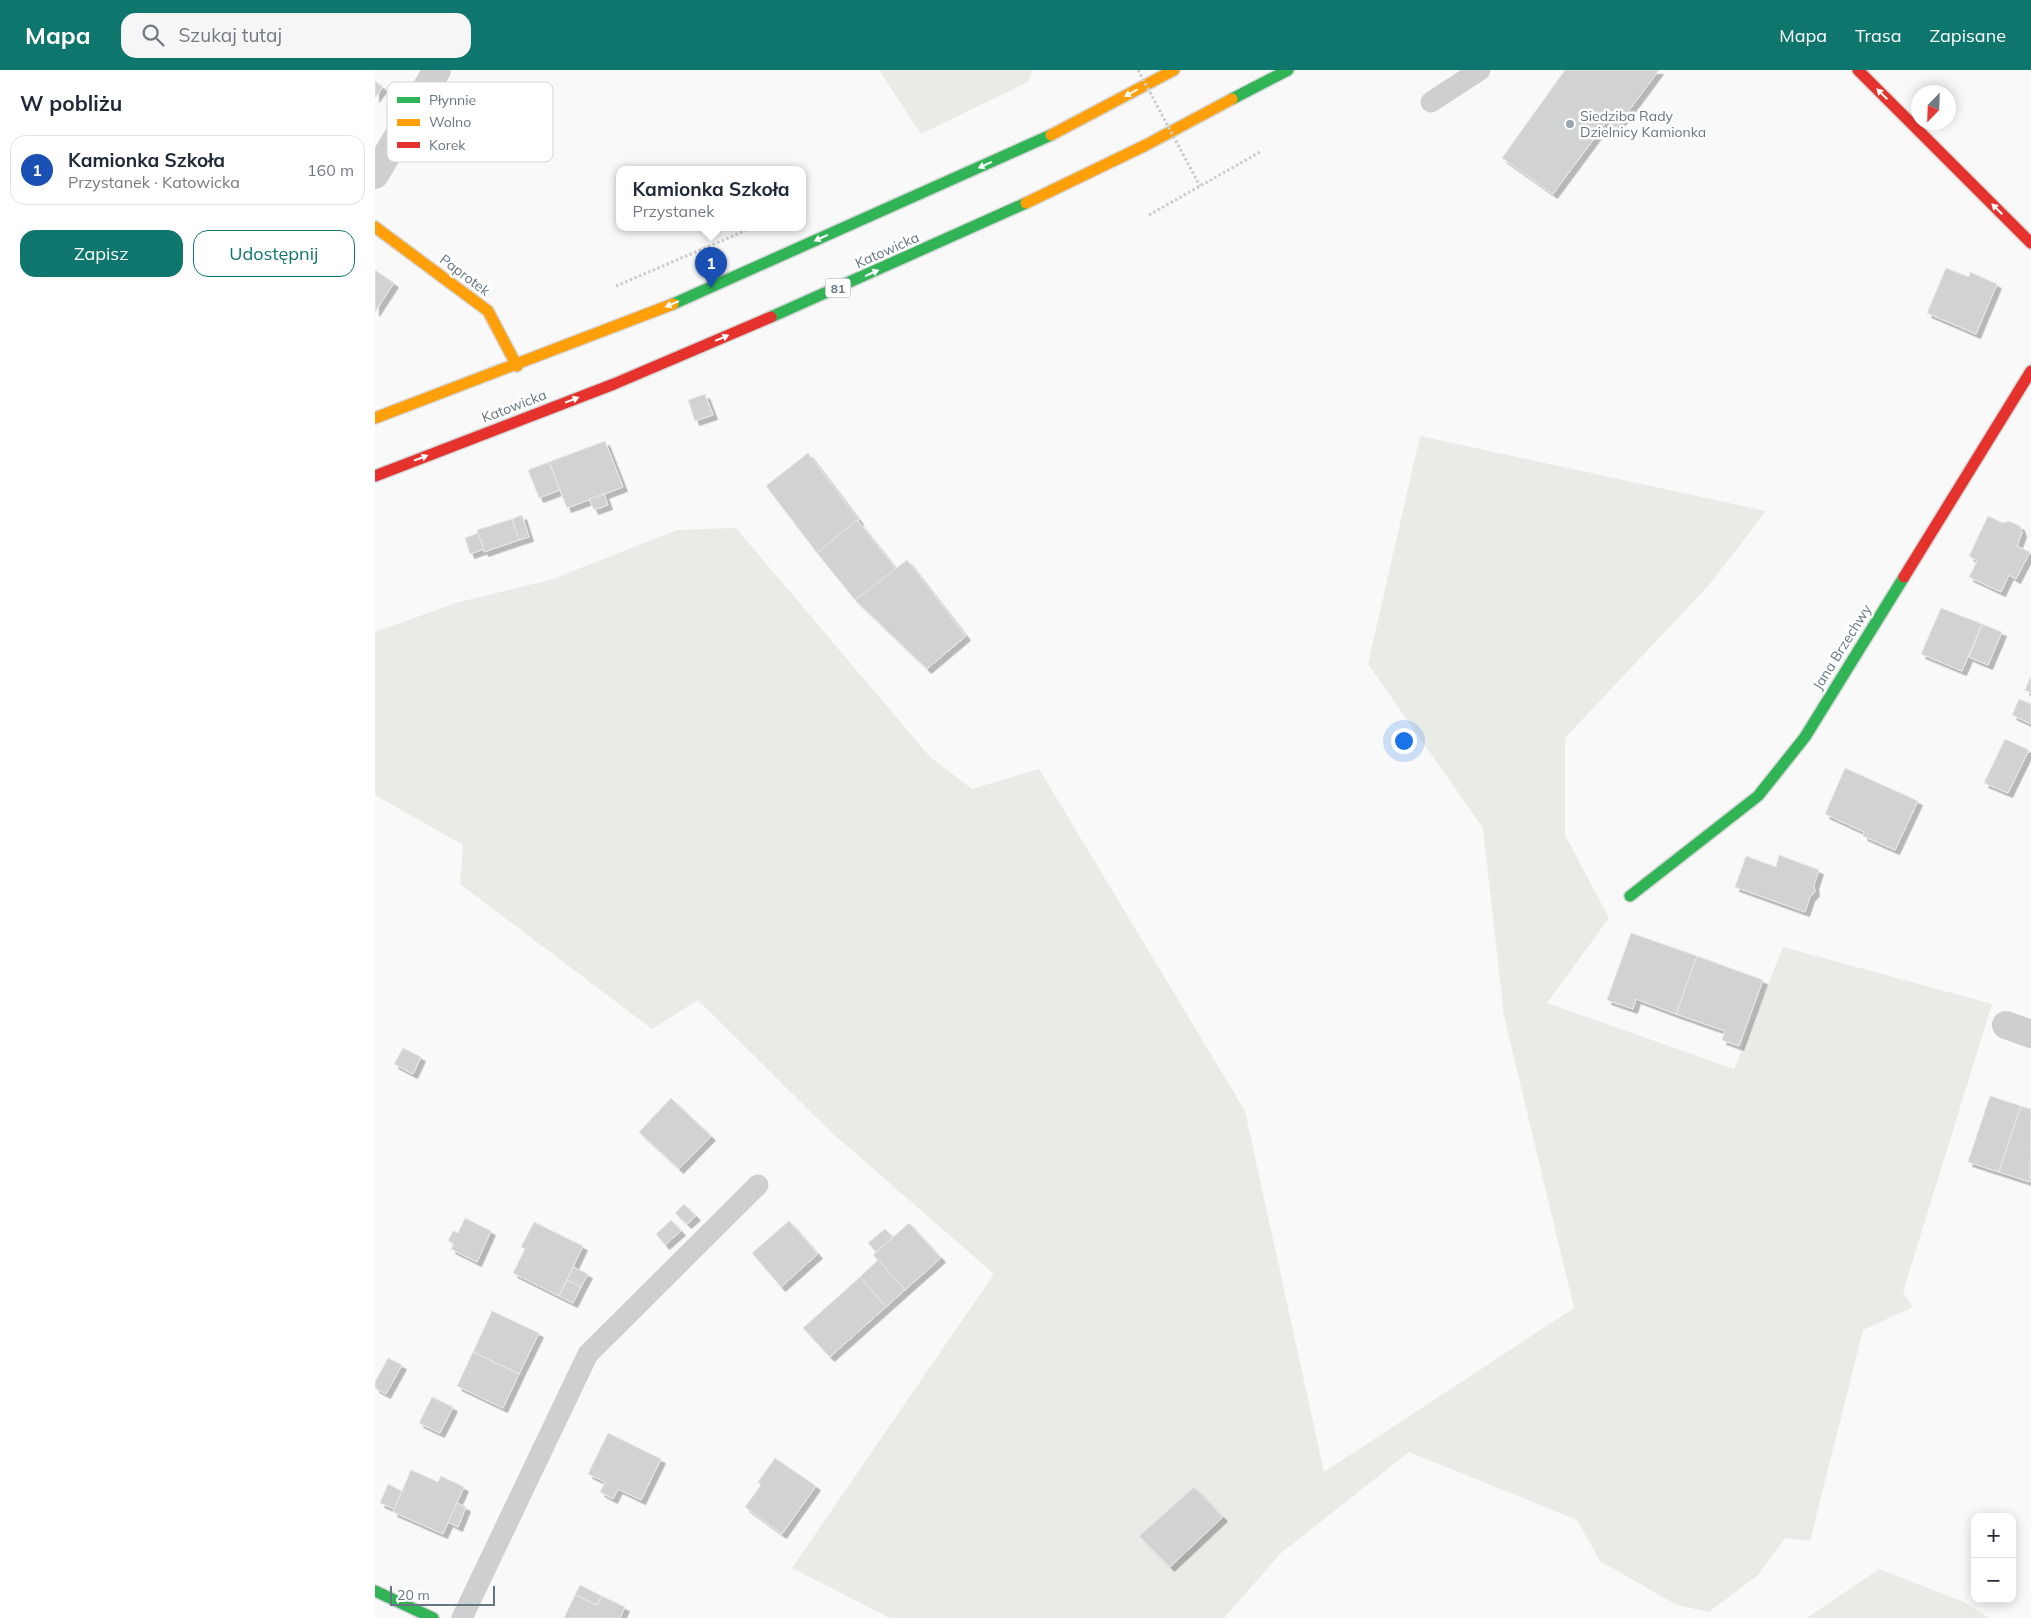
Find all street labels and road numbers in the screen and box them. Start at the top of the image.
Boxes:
street label: Katowicka [852,228,922,272]
street label: Paprotek [436,250,494,300]
road number: 81 [825,278,851,298]
street label: Katowicka [479,385,549,427]
street label: Jana Brzechwy [1809,600,1876,693]

